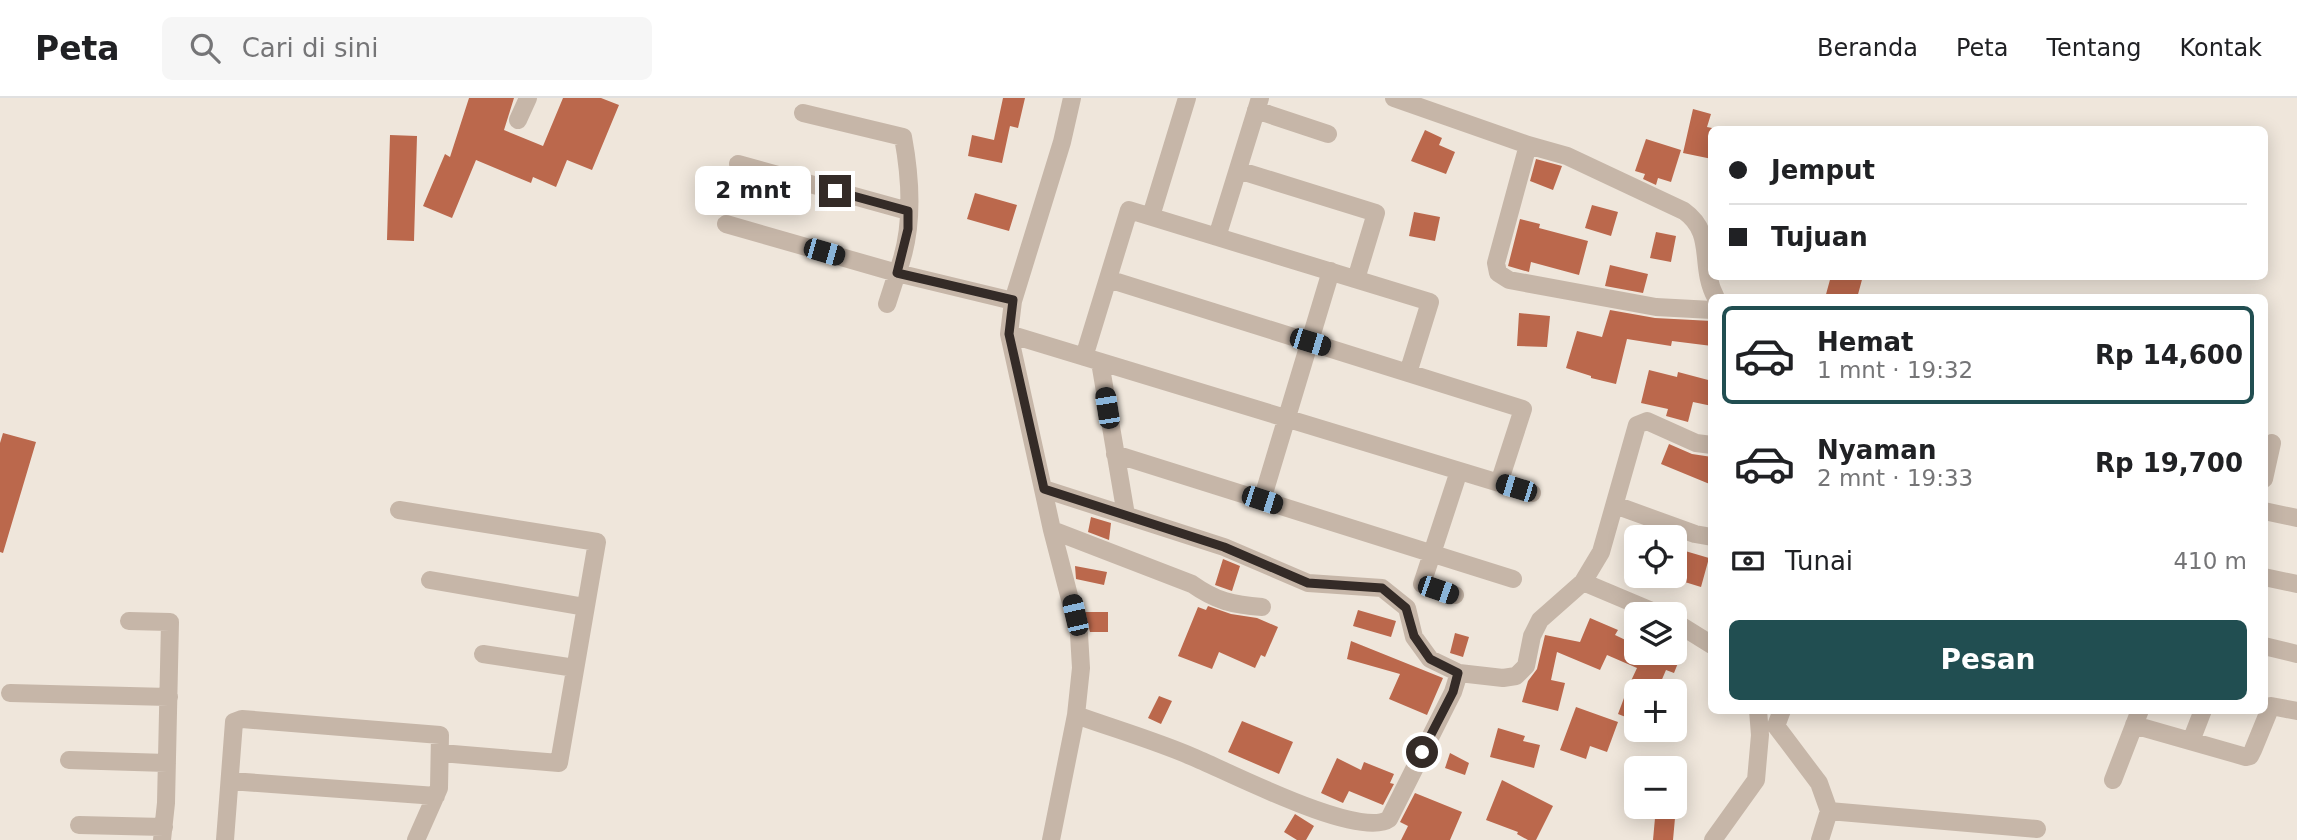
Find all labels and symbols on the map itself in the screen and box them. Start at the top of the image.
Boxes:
callout: 2 mnt [695,166,810,216]
route end [819,175,851,207]
car [801,236,848,268]
car [1287,326,1334,358]
car [1094,386,1121,430]
car [1493,472,1540,504]
car [1239,484,1286,516]
car [1415,573,1462,607]
car [1061,592,1090,638]
route start [1406,736,1438,768]

